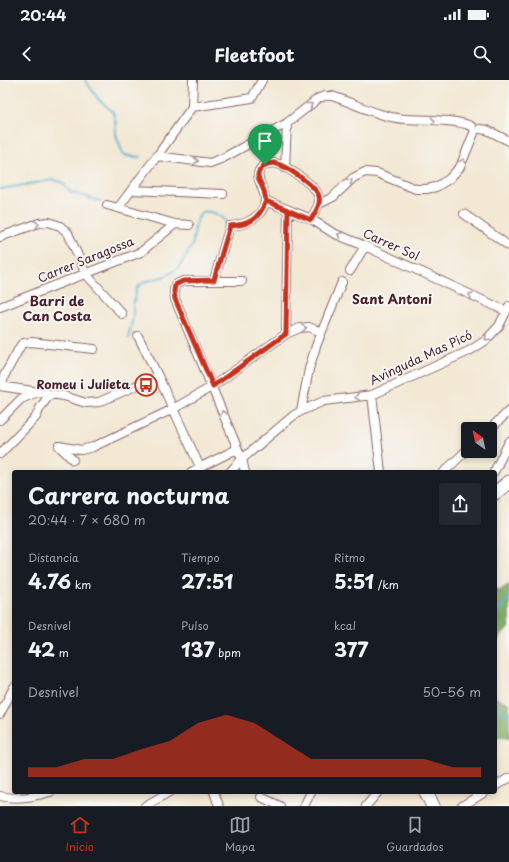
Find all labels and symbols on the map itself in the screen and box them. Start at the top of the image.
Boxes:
one-way arrow [305,103,312,110]
one-way arrow [430,116,436,125]
pin [248,124,282,165]
one-way arrow [193,157,199,166]
one-way arrow [458,157,466,164]
one-way arrow [346,179,353,186]
one-way arrow [33,221,40,229]
street label: Carrer Sol [360,224,422,265]
street label: Carrer Saragossa [35,231,137,287]
one-way arrow [336,232,343,240]
district label: Sant Antoni [352,289,432,308]
district label: Barri de Can Costa [22,291,92,325]
one-way arrow [467,292,475,300]
one-way arrow [301,324,307,333]
street label: Avinguda Mas Picó [366,325,475,389]
one-way arrow [485,333,492,340]
bus stop icon: Romeu i Julieta [133,372,159,398]
place label: Romeu i Julieta [37,375,130,393]
one-way arrow [354,392,360,401]
one-way arrow [220,409,228,417]
north arrow [461,422,497,458]

